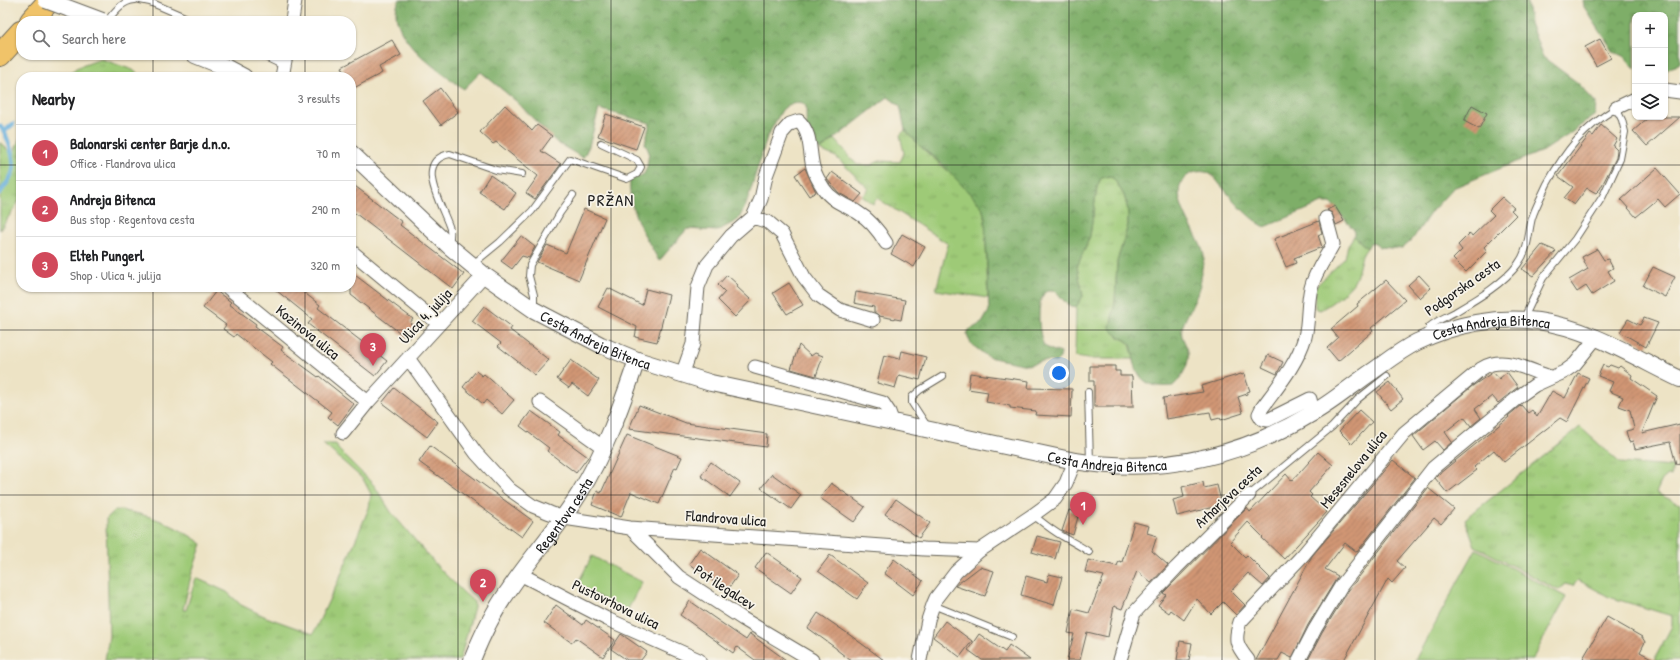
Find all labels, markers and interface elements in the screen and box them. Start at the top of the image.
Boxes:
map controls [1632,12,1668,120]
button: + [1632,12,1668,48]
search box [16,16,356,60]
icon: search [30,27,52,49]
text: Search here [62,28,126,49]
button: − [1632,48,1668,84]
button: layers [1632,84,1668,120]
text: Nearby [32,87,75,110]
text: 3 results [298,89,340,107]
text: Balonarski center Barje d.n.o. [70,133,230,154]
text: 1 [43,144,47,162]
text: 70 m [316,144,340,162]
text: Office · Flandrova ulica [70,154,175,172]
district label: PRŽAN [588,188,634,211]
text: Andreja Bitenca [70,189,155,210]
text: 2 [42,200,48,218]
text: 290 m [311,200,340,218]
text: Bus stop · Regentova cesta [70,210,194,228]
text: Elteh Pungerl [70,245,144,266]
street label: Podgorska cesta [1420,253,1504,321]
text: 3 [42,256,48,274]
text: 320 m [310,256,340,274]
text: Shop · Ulica 4. julija [70,266,161,284]
street label: Ulica 4. julija [394,283,456,349]
street label: Kozinova ulica [272,300,345,364]
street label: Cesta Andreja Bitenca [537,305,653,374]
street label: Cesta Andreja Bitenca [1429,309,1552,345]
pin: 3 [360,333,386,366]
your location [1049,363,1069,383]
street label: Mesesnelova ulica [1315,425,1391,513]
street label: Cesta Andreja Bitenca [1046,445,1168,476]
street label: Arharjeva cesta [1190,459,1266,532]
street label: Regentova cesta [530,474,597,557]
pin: 1 [1070,492,1096,525]
street label: Flandrova ulica [684,505,767,531]
street label: Pot ilegalcev [690,559,760,615]
pin: 2 [470,569,496,602]
street label: Pustovrhova ulica [569,574,663,634]

